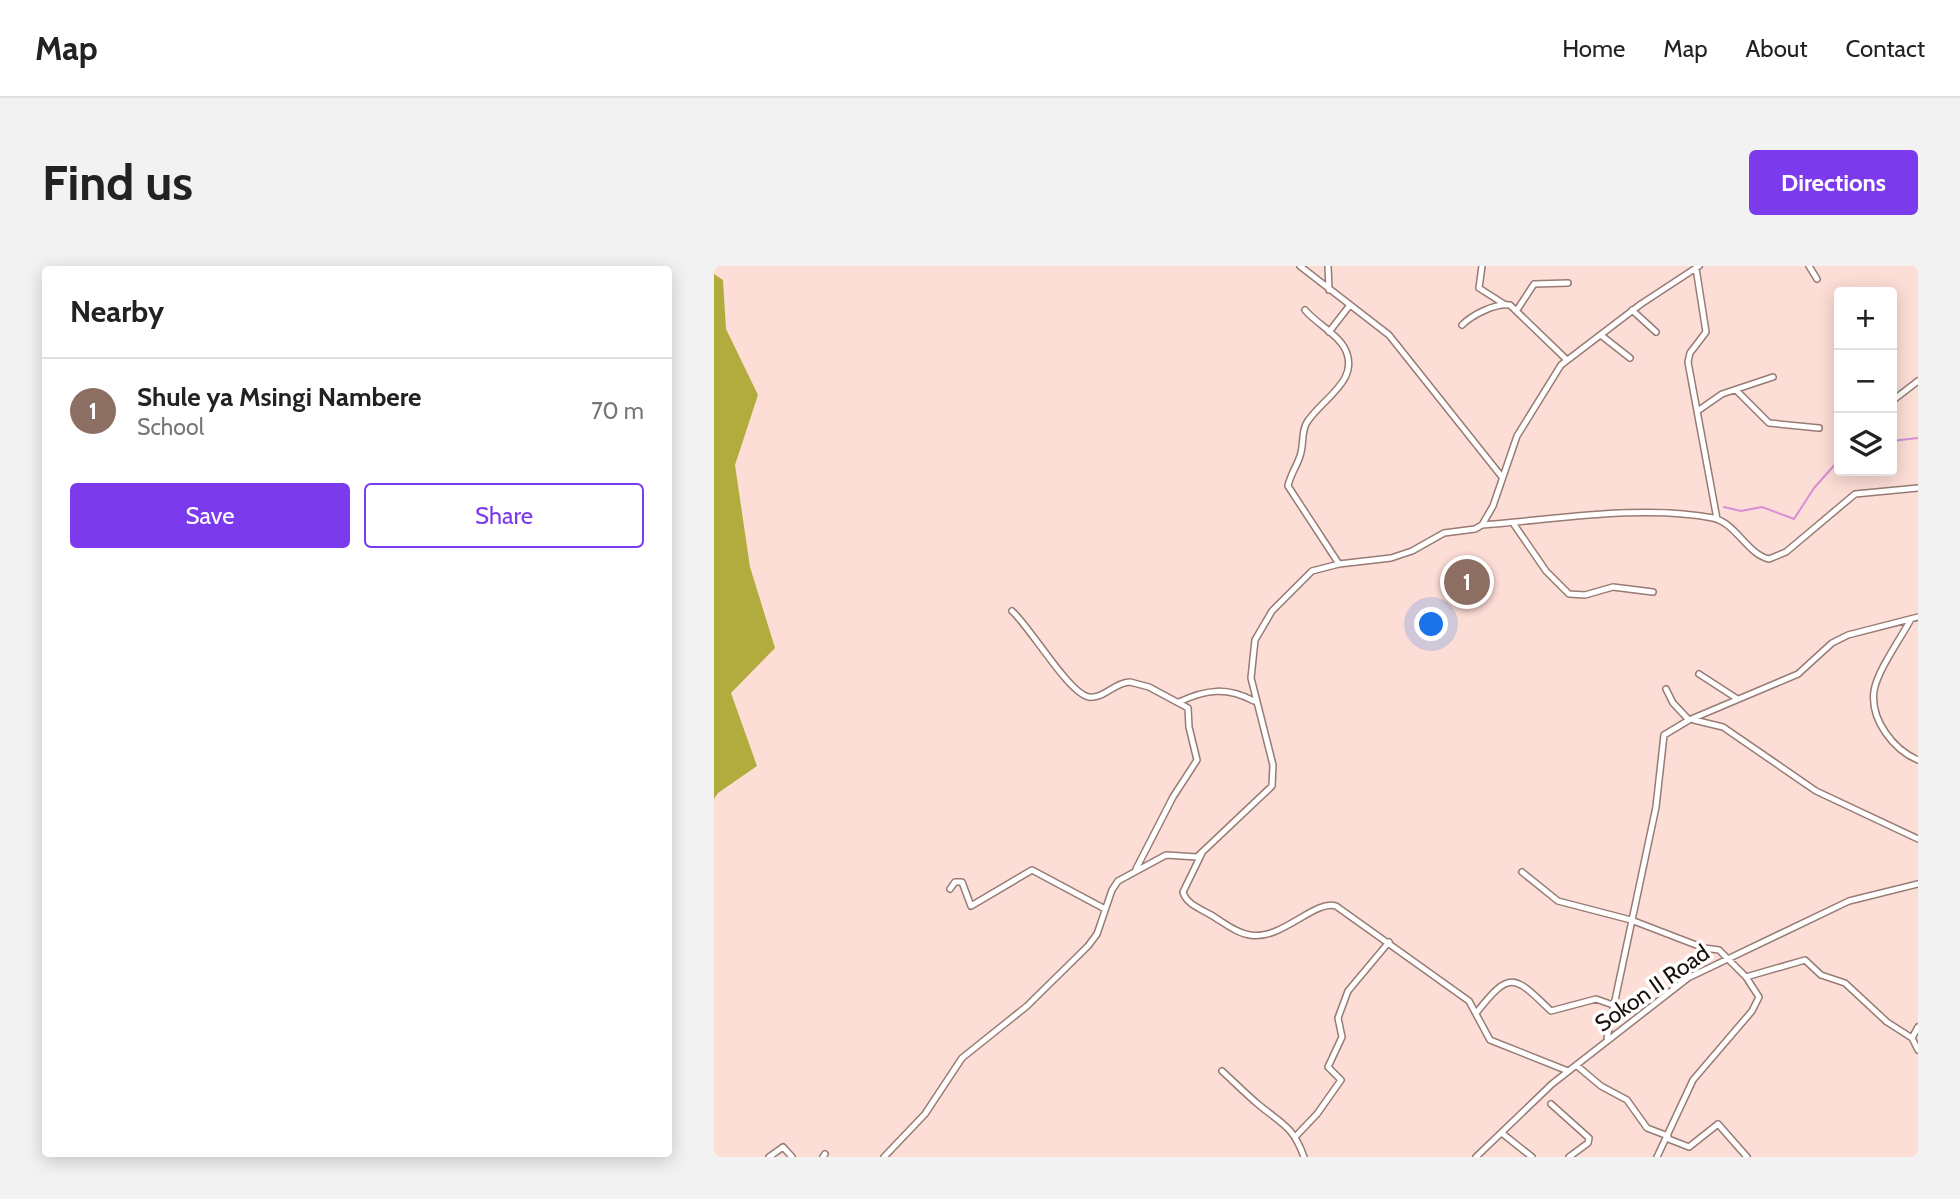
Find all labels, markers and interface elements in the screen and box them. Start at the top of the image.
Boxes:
text: Map [35,28,98,68]
text: Home [1562,34,1625,63]
text: Map [1663,34,1708,63]
text: About [1746,34,1808,63]
text: Contact [1846,34,1925,63]
button: Directions [1749,150,1918,215]
text: Find us [42,153,193,212]
map controls [1834,287,1897,476]
button: + [1834,287,1897,350]
text: Nearby [70,293,164,330]
button: − [1834,350,1897,413]
text: Shule ya Msingi Nambere [137,381,422,413]
text: 1 [89,397,97,425]
text: 70 m [591,397,644,425]
text: School [137,413,204,441]
button: layers [1834,413,1897,476]
button: Save [70,483,350,548]
button: Share [364,483,644,548]
pin: 1 [1444,556,1490,608]
your location [1414,607,1448,641]
street label: Sokon II Road [1589,938,1715,1038]

